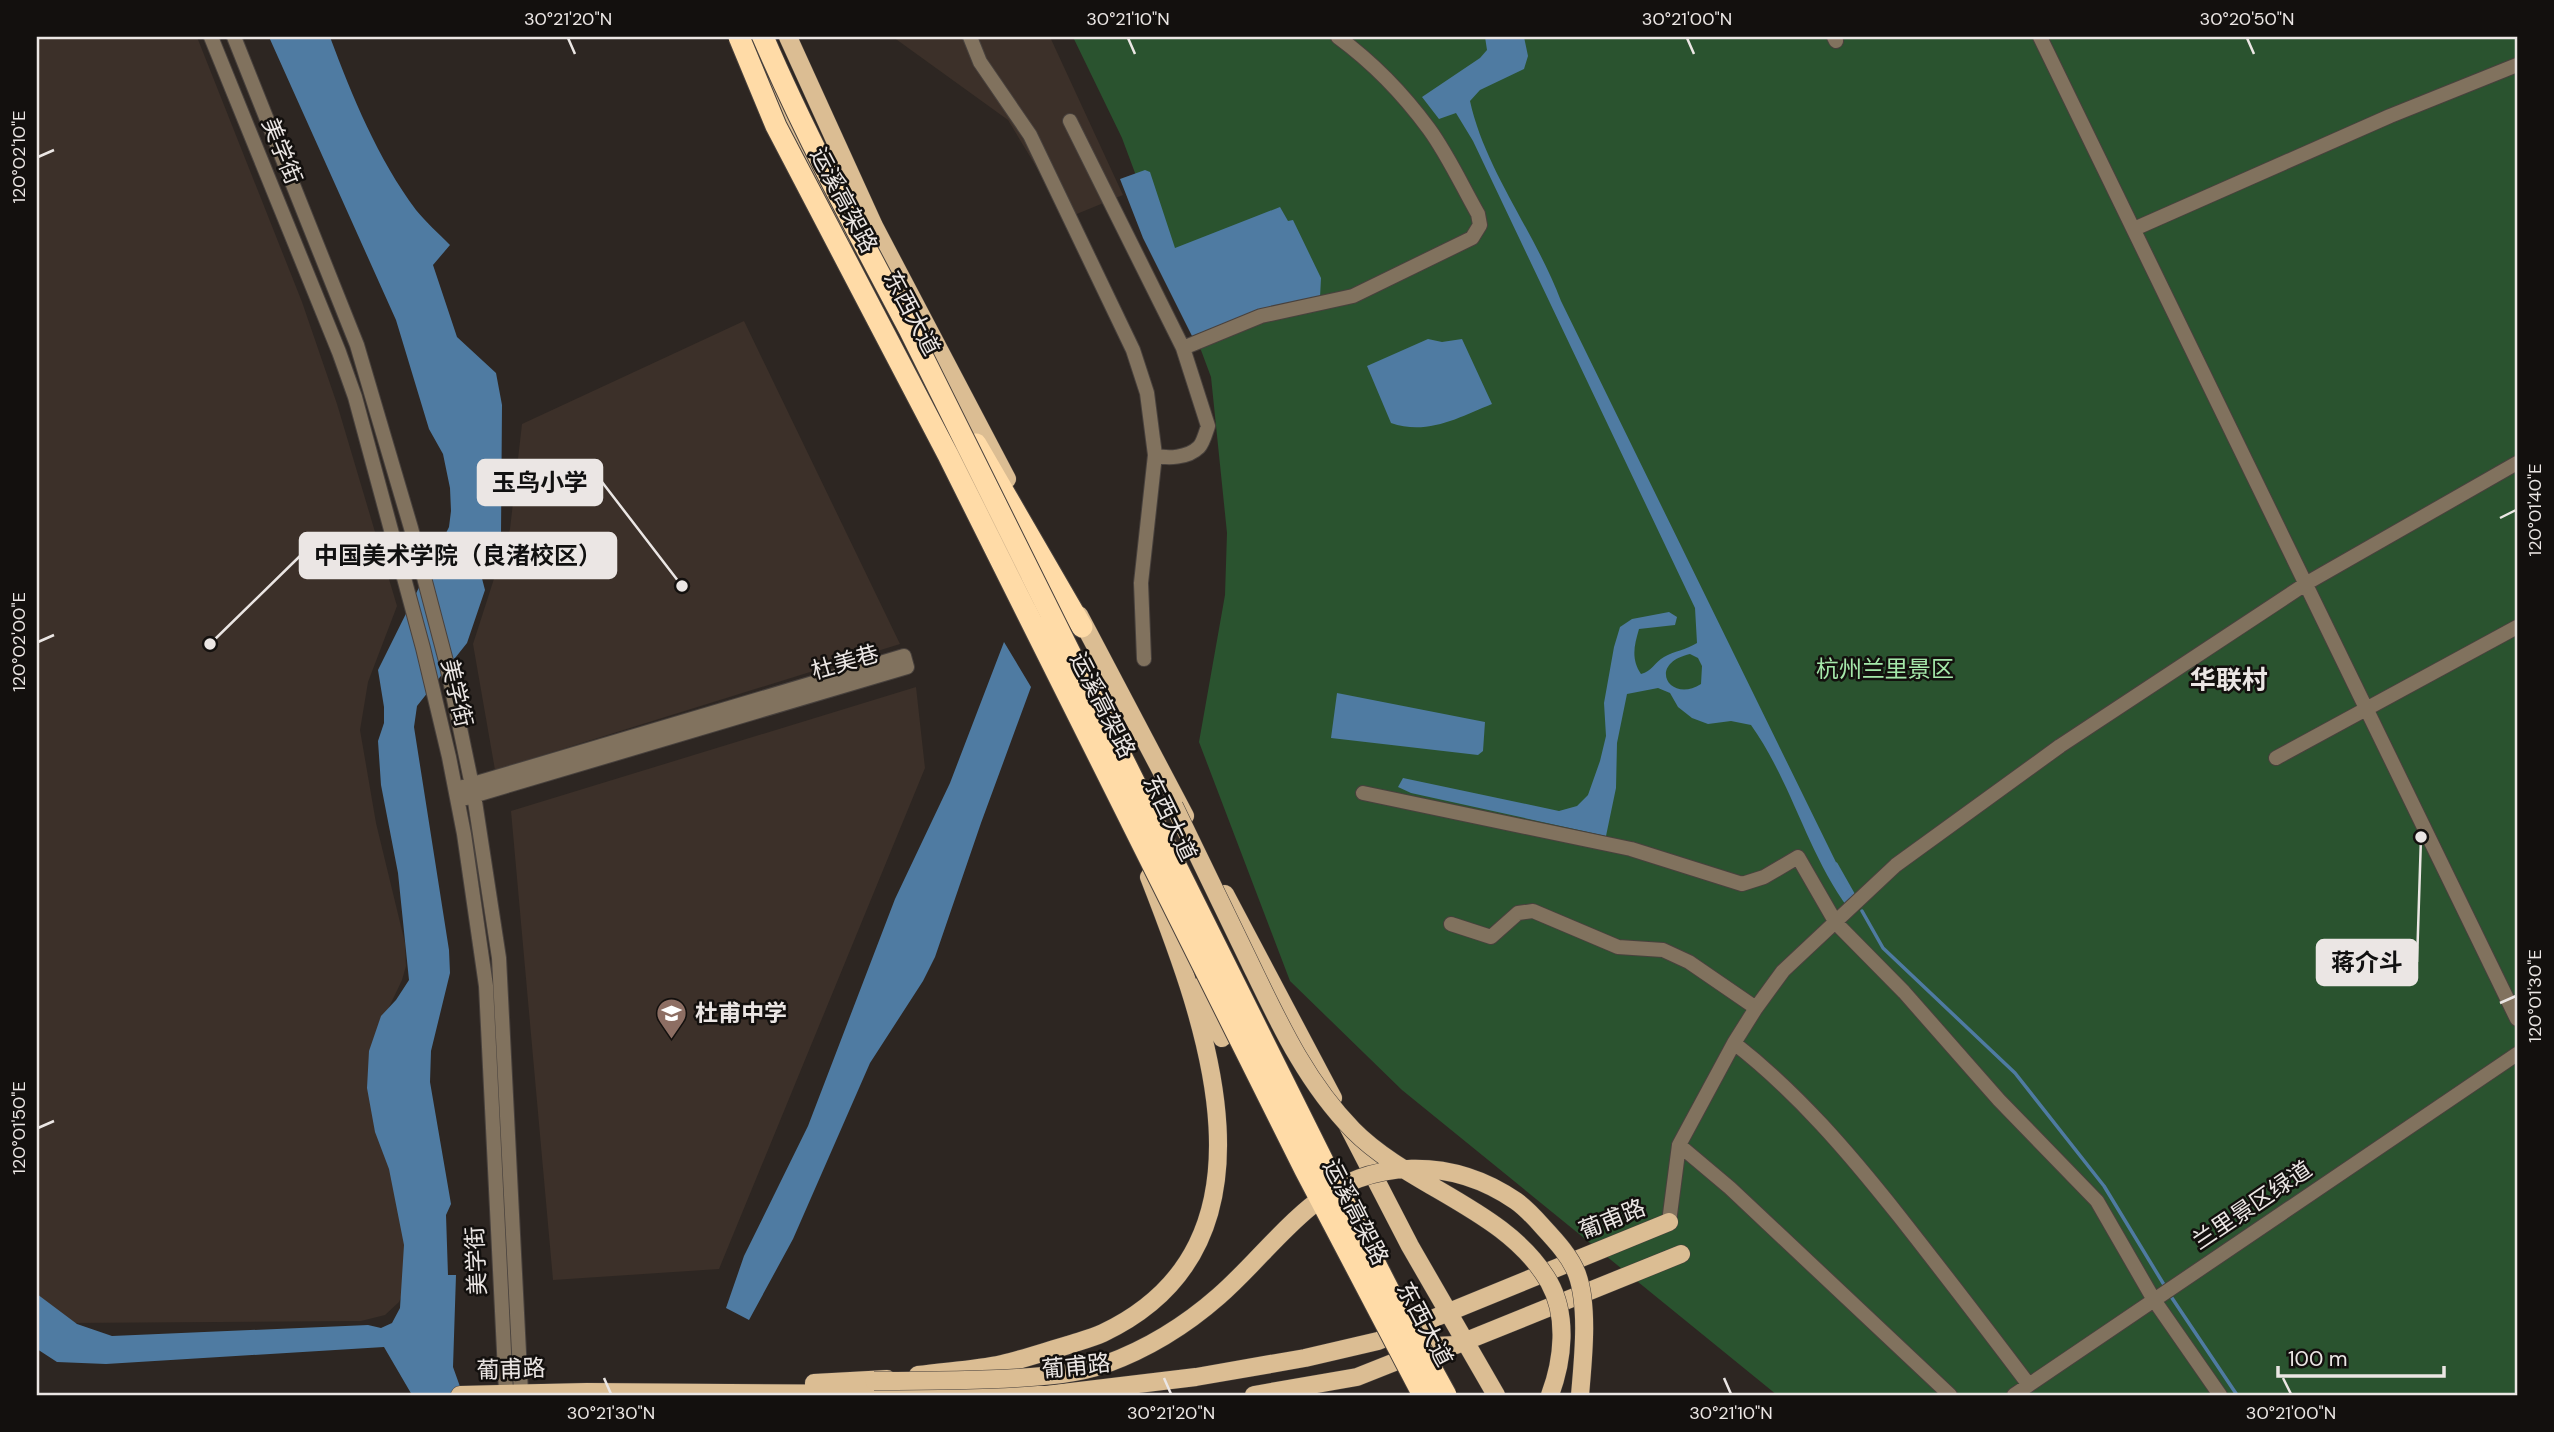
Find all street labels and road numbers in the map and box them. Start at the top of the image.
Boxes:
street label: 美学街 [255,113,309,189]
street label: 运溪高架路 [804,142,884,258]
street label: 东西大道 [877,265,947,361]
street label: 杜美巷 [808,638,882,686]
street label: 运溪高架路 [1064,647,1142,763]
street label: 美学街 [435,656,479,730]
street label: 东西大道 [1136,770,1204,866]
street label: 运溪高架路 [1317,1154,1395,1270]
street label: 兰里景区绿道 [2186,1154,2318,1256]
street label: 葡甫路 [1574,1192,1650,1246]
street label: 美学街 [459,1226,493,1296]
street label: 东西大道 [1390,1276,1460,1372]
street label: 葡甫路 [1040,1347,1112,1385]
street label: 葡甫路 [476,1353,546,1385]

